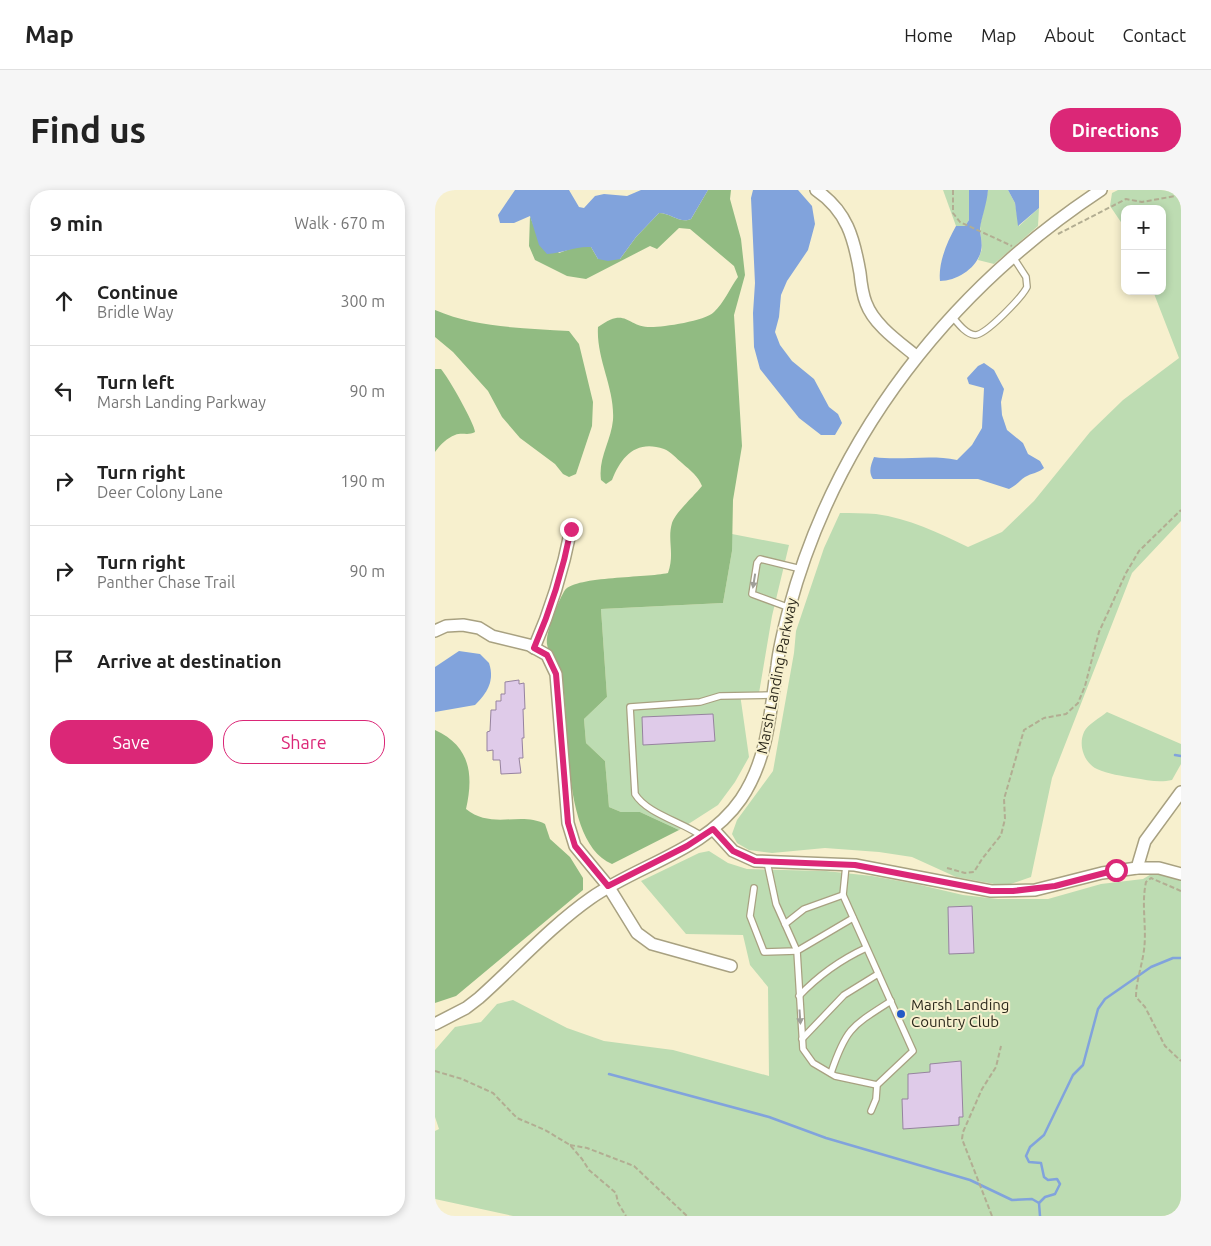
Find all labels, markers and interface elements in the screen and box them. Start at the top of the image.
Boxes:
text: Map [25,21,74,48]
text: Home [904,25,953,45]
text: Map [981,25,1016,45]
text: About [1044,25,1094,45]
text: Contact [1122,25,1186,45]
button: Directions [1050,108,1181,152]
text: Find us [30,110,146,150]
map controls [1121,205,1166,295]
button: + [1121,205,1166,250]
text: 9 min [50,211,103,235]
text: Walk · 670 m [294,214,385,232]
button: − [1121,250,1166,295]
text: Continue [97,281,178,303]
icon: ahead [50,287,78,315]
text: 300 m [340,292,385,310]
text: Bridle Way [97,303,174,321]
text: Turn left [97,371,175,393]
icon: left [50,377,78,405]
text: 90 m [349,382,385,400]
text: Marsh Landing Parkway [97,393,266,411]
text: Turn right [97,461,185,483]
icon: right [50,467,78,495]
text: 190 m [340,472,385,490]
text: Deer Colony Lane [97,483,223,501]
route end [560,518,583,541]
text: Turn right [97,551,185,573]
icon: right [50,557,78,585]
text: 90 m [349,562,385,580]
text: Panther Chase Trail [97,573,235,591]
one-way arrow [749,573,757,589]
street label: Marsh Landing Parkway [753,597,800,755]
icon: arrive [50,647,78,675]
text: Arrive at destination [97,650,282,672]
button: Save [50,720,213,764]
button: Share [223,720,385,764]
route start [1105,859,1128,882]
place label: Marsh Landing Country Club [911,996,1009,1030]
marker: Marsh Landing Country Club [895,1008,907,1020]
one-way arrow [796,1009,804,1025]

